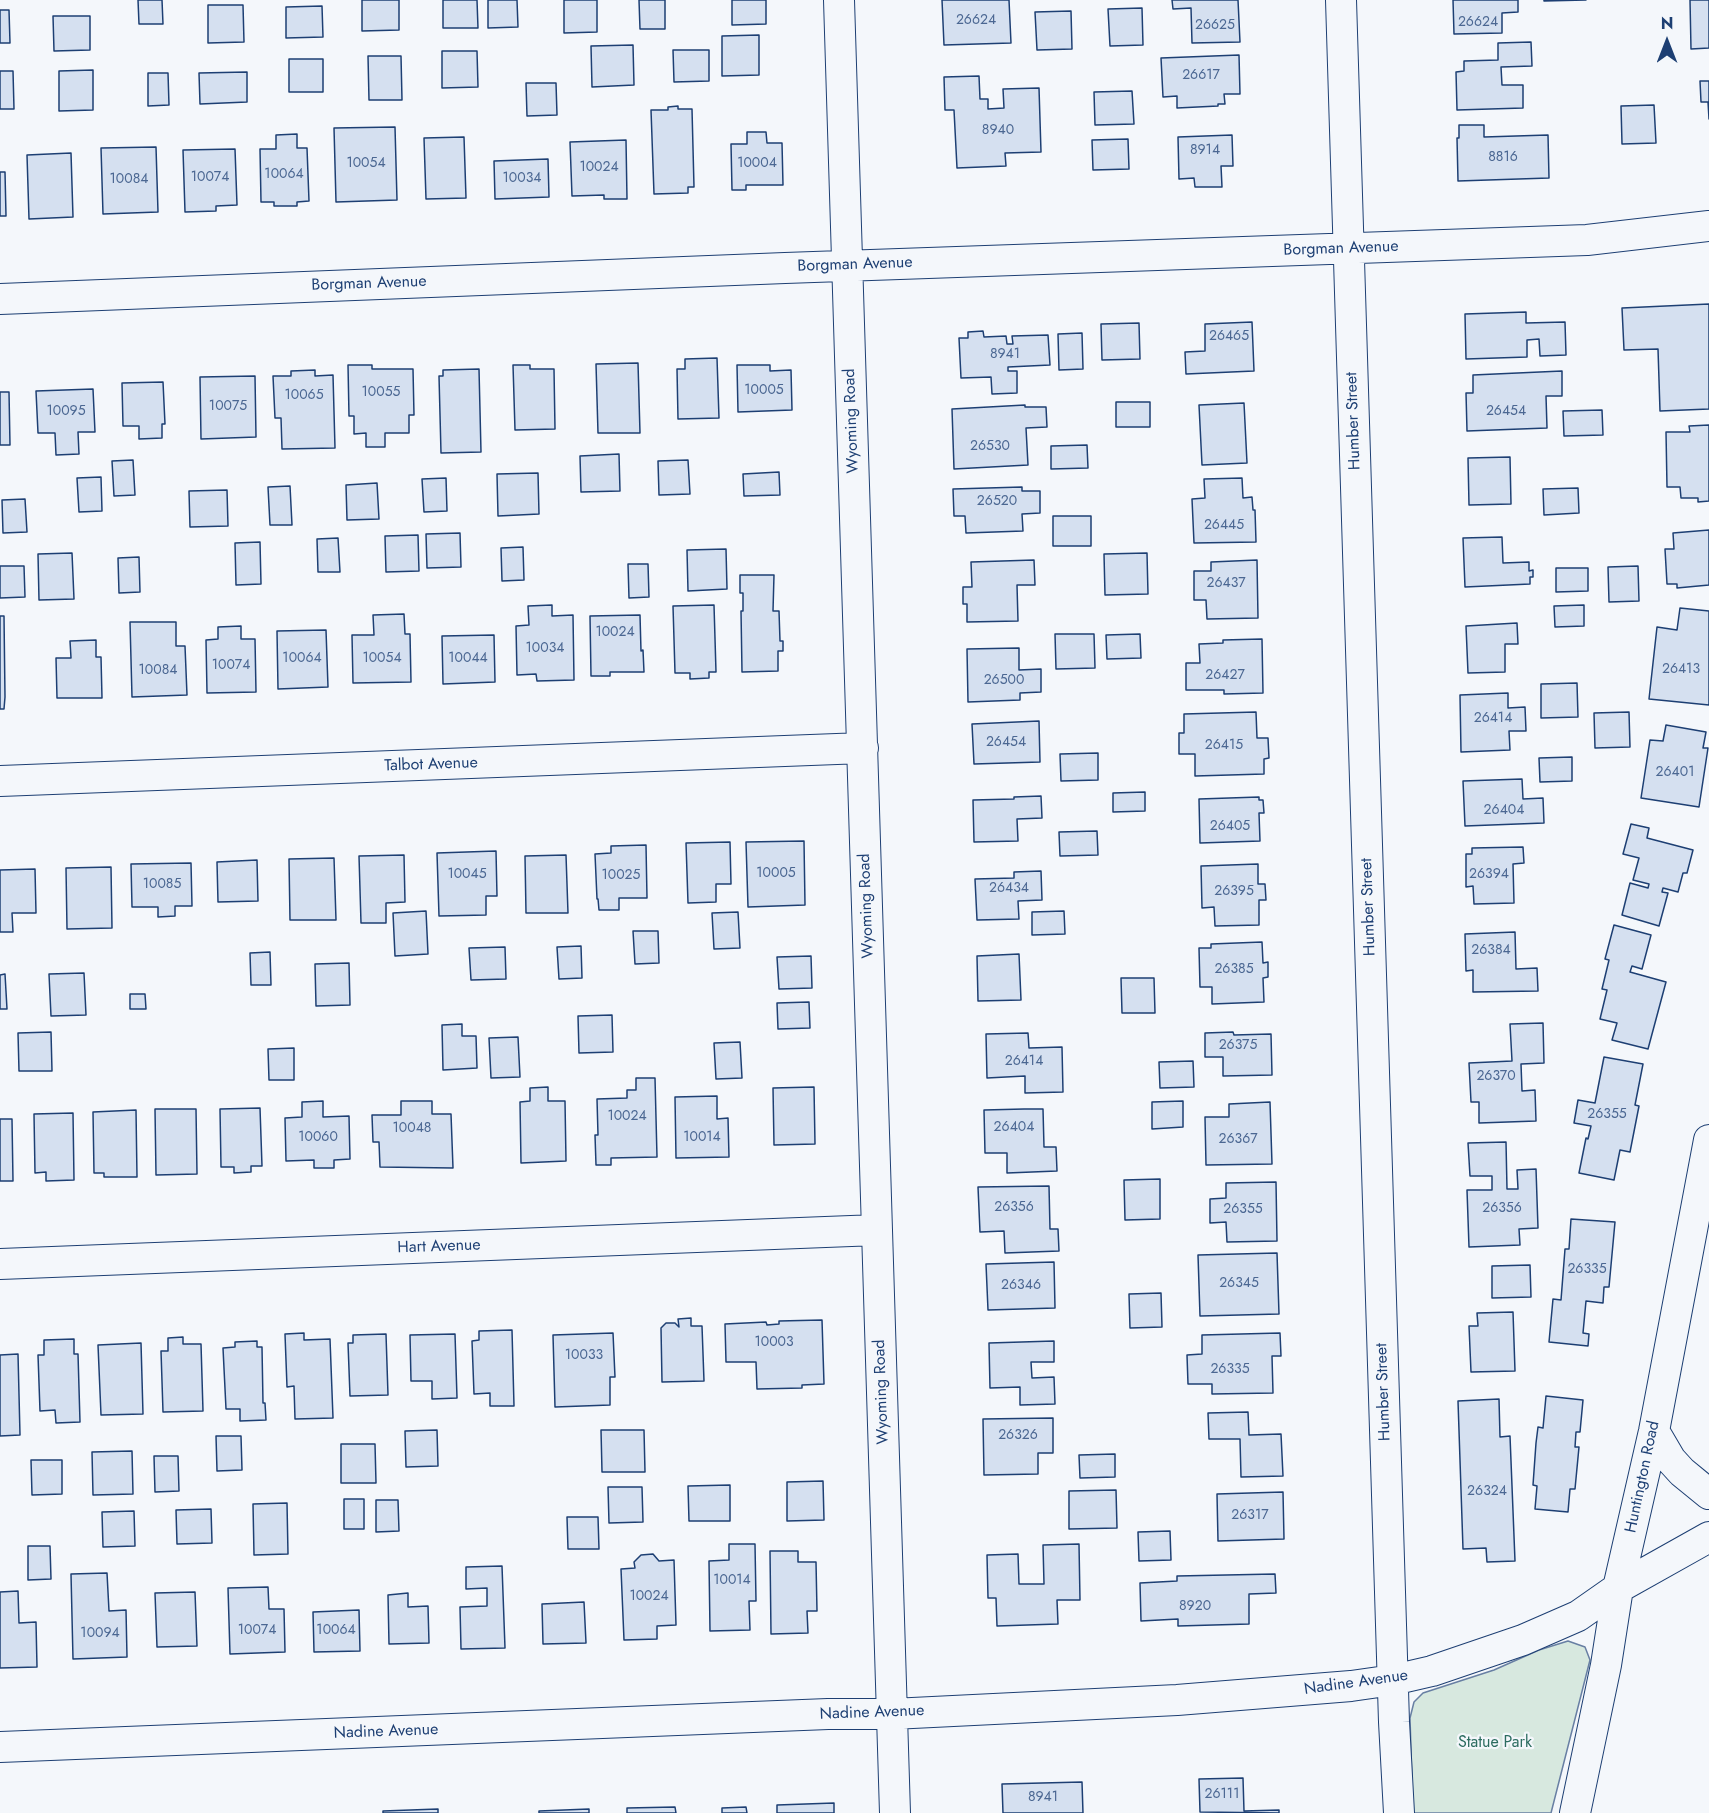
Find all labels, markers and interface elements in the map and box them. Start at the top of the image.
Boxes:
north arrow [1637,12,1697,72]
text: N [1661,12,1673,35]
house number: 26624 [956,13,996,29]
house number: 26624 [1458,15,1498,31]
house number: 26625 [1195,18,1235,34]
house number: 26617 [1182,68,1220,84]
house number: 8940 [982,123,1014,139]
house number: 8914 [1190,143,1220,159]
house number: 8816 [1488,150,1518,166]
house number: 10054 [346,156,386,172]
house number: 10004 [737,156,777,172]
house number: 10024 [579,160,619,176]
house number: 10064 [264,167,304,183]
house number: 10074 [191,170,229,186]
house number: 10034 [503,171,541,187]
house number: 10084 [110,172,148,188]
street label: Borgman Avenue [1283,237,1399,261]
street label: Borgman Avenue [797,253,913,277]
street label: Borgman Avenue [311,272,427,296]
house number: 26465 [1209,329,1249,345]
house number: 8941 [990,347,1020,363]
street label: Wyoming Road [841,368,863,474]
street label: Humber Street [1343,372,1365,470]
house number: 10005 [744,383,784,399]
house number: 10055 [362,385,400,401]
house number: 10065 [284,388,324,404]
house number: 10075 [209,399,247,415]
house number: 10095 [46,404,86,420]
house number: 26454 [1486,404,1526,420]
house number: 26530 [970,439,1010,455]
house number: 26520 [977,494,1017,510]
house number: 26445 [1204,518,1244,534]
house number: 26437 [1207,576,1245,592]
house number: 10024 [595,625,635,641]
house number: 10034 [526,641,564,657]
house number: 10064 [282,651,322,667]
house number: 10054 [362,651,402,667]
house number: 10044 [448,651,488,667]
house number: 10074 [212,658,250,674]
house number: 26413 [1662,662,1700,678]
house number: 10084 [139,663,177,679]
house number: 26427 [1205,668,1245,684]
house number: 26500 [984,673,1024,689]
house number: 26414 [1474,711,1512,727]
house number: 26454 [986,735,1026,751]
house number: 26415 [1205,738,1243,754]
street label: Talbot Avenue [384,754,478,776]
house number: 26401 [1656,765,1694,781]
house number: 26404 [1484,803,1524,819]
house number: 26405 [1210,819,1250,835]
street label: Wyoming Road [856,853,878,959]
street label: Humber Street [1358,858,1380,956]
house number: 10005 [756,866,796,882]
house number: 10045 [447,867,487,883]
house number: 26394 [1469,867,1509,883]
house number: 10025 [602,868,640,884]
house number: 10085 [143,877,181,893]
house number: 26434 [989,881,1029,897]
house number: 26395 [1214,884,1254,900]
house number: 26384 [1471,943,1511,959]
house number: 26385 [1214,962,1254,978]
house number: 26375 [1219,1038,1257,1054]
house number: 26414 [1005,1054,1043,1070]
house number: 26370 [1476,1069,1516,1085]
house number: 26355 [1587,1107,1627,1123]
house number: 10024 [607,1109,647,1125]
house number: 26404 [994,1120,1034,1136]
house number: 10048 [393,1121,431,1137]
house number: 10060 [298,1130,338,1146]
house number: 10014 [683,1130,721,1146]
house number: 26367 [1218,1132,1258,1148]
house number: 26356 [994,1200,1034,1216]
house number: 26356 [1482,1201,1522,1217]
house number: 26355 [1223,1202,1263,1218]
street label: Hart Avenue [397,1236,481,1258]
house number: 26335 [1567,1262,1607,1278]
house number: 26345 [1219,1276,1259,1292]
house number: 26346 [1001,1278,1041,1294]
house number: 10003 [754,1335,794,1351]
street label: Wyoming Road [871,1339,893,1445]
street label: Humber Street [1373,1343,1395,1441]
house number: 10033 [565,1348,603,1364]
house number: 26335 [1210,1362,1250,1378]
street label: Huntington Road [1622,1419,1664,1535]
house number: 26326 [998,1428,1038,1444]
house number: 26324 [1467,1484,1507,1500]
house number: 26317 [1231,1508,1269,1524]
house number: 10014 [713,1573,751,1589]
house number: 10024 [629,1589,669,1605]
house number: 8920 [1179,1599,1211,1615]
house number: 10074 [238,1623,276,1639]
house number: 10064 [316,1623,356,1639]
house number: 10094 [80,1626,120,1642]
street label: Nadine Avenue [1303,1666,1409,1700]
street label: Nadine Avenue [819,1702,925,1724]
street label: Nadine Avenue [333,1721,439,1743]
park label: Statue Park [1458,1733,1532,1753]
house number: 26111 [1205,1787,1239,1803]
house number: 8941 [1028,1790,1058,1806]

